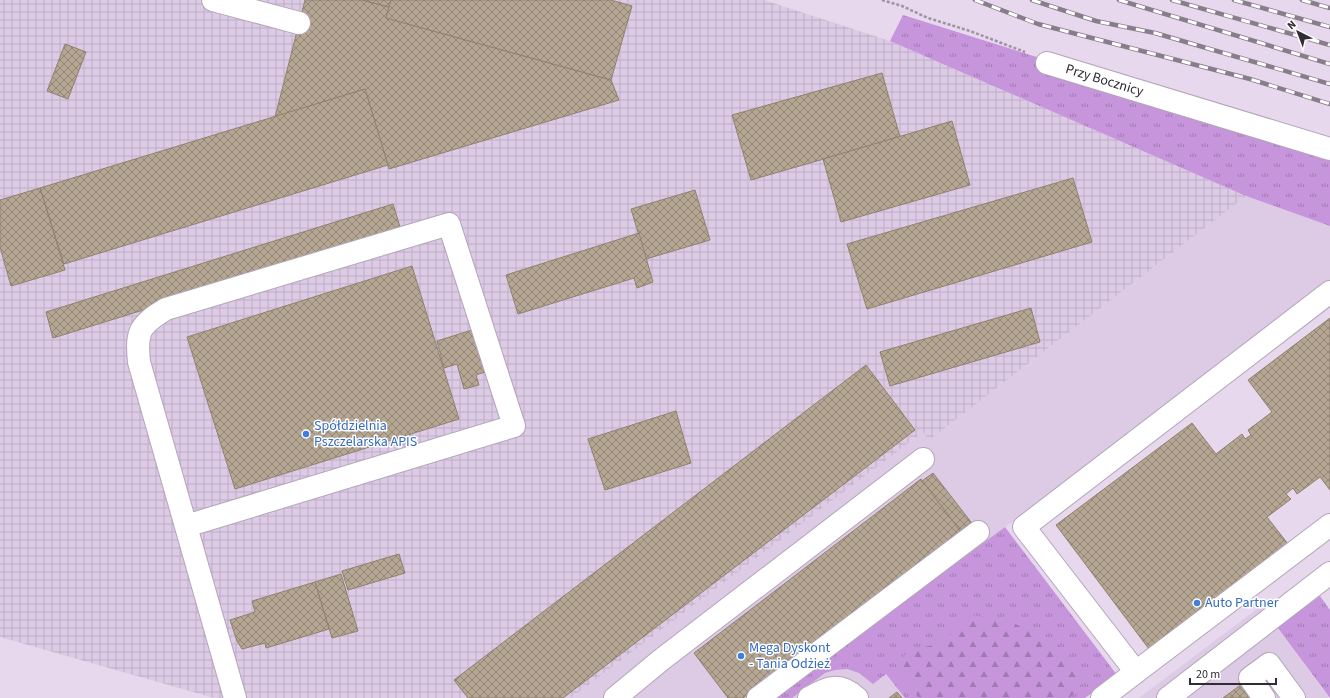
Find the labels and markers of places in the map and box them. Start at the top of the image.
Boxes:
place label: Spółdzielnia Pszczelarska APIS [314,416,417,452]
marker: Spółdzielnia Pszczelarska APIS [301,429,311,439]
place label: Auto Partner [1205,593,1279,613]
marker: Auto Partner [1192,598,1202,608]
place label: Mega Dyskont - Tania Odżież [749,638,831,674]
marker: Mega Dyskont - Tania Odżież [736,651,746,661]

